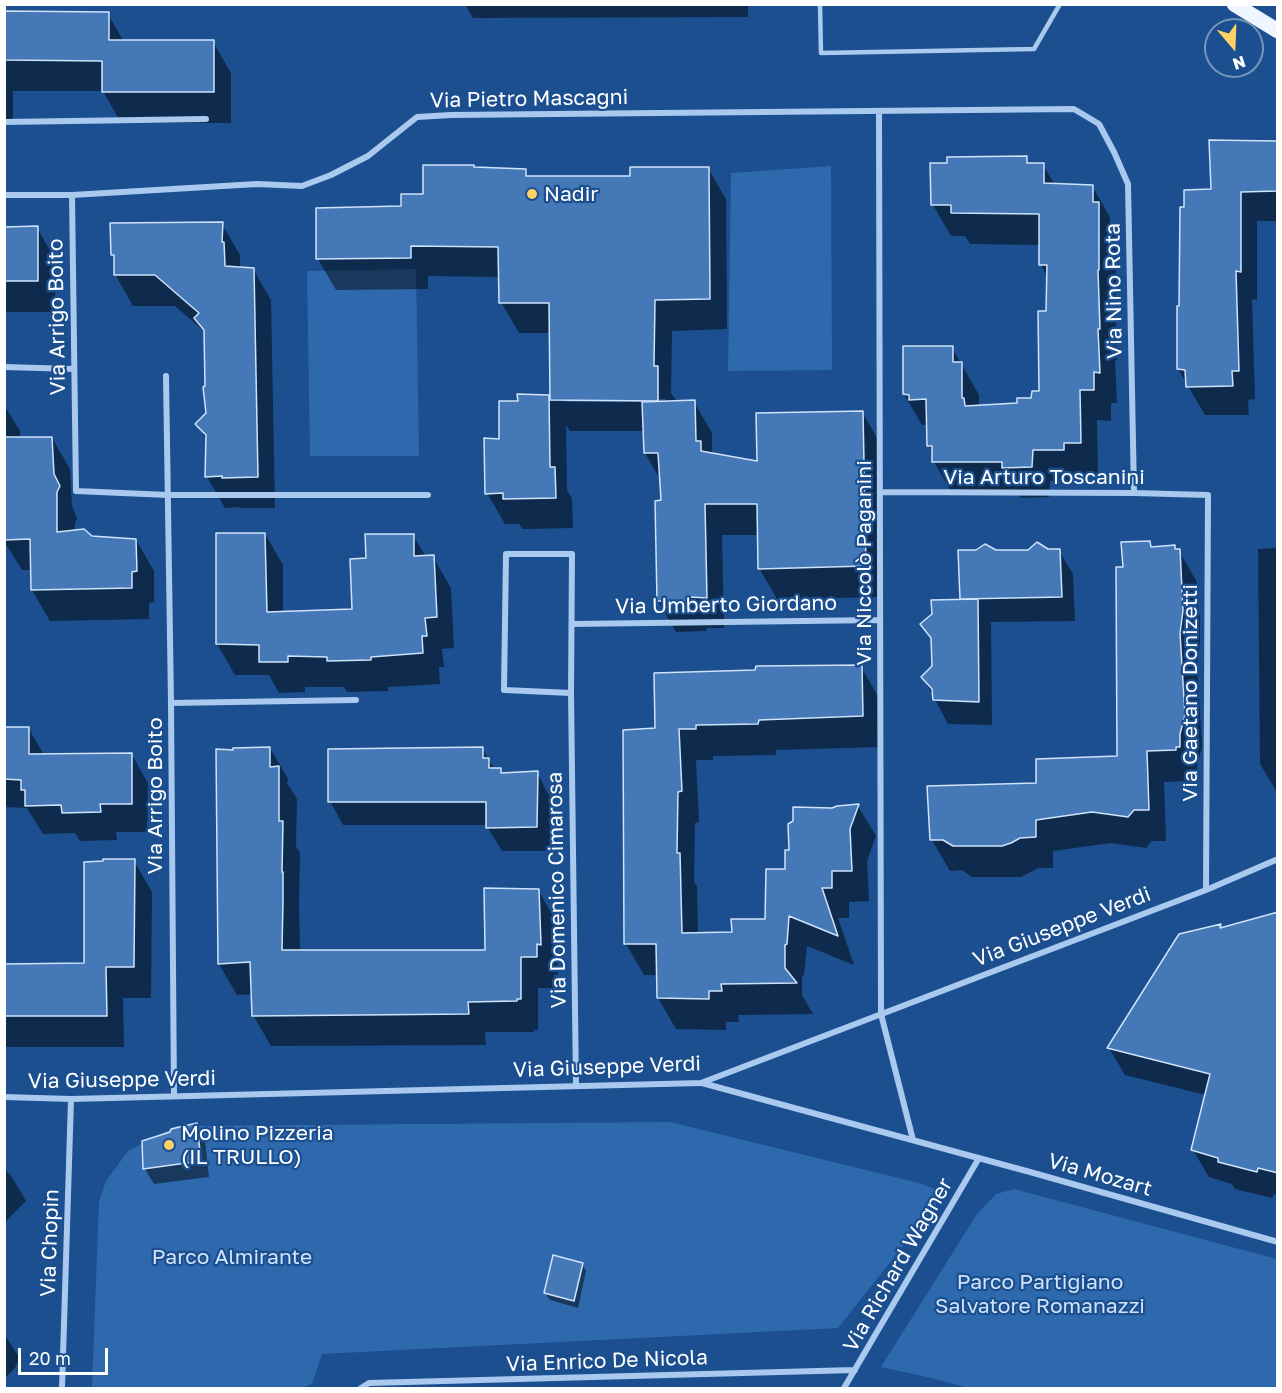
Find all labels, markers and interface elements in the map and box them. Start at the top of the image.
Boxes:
north arrow [1204,18,1264,78]
text: N [1230,52,1248,75]
street label: Via Pietro Mascagni [430,85,628,113]
place label: Nadir [544,181,599,207]
marker: Nadir [525,187,539,201]
street label: Via Nino Rota [1100,223,1128,359]
street label: Via Arrigo Boito [43,238,71,396]
street label: Via Niccolò Paganini [851,460,877,666]
street label: Via Arturo Toscanini [943,464,1145,490]
street label: Via Gaetano Donizetti [1177,584,1203,802]
street label: Via Umberto Giordano [615,590,837,620]
street label: Via Arrigo Boito [142,718,168,874]
street label: Via Domenico Cimarosa [542,771,572,1009]
street label: Via Giuseppe Verdi [970,882,1154,972]
street label: Via Giuseppe Verdi [513,1051,701,1083]
street label: Via Giuseppe Verdi [28,1066,216,1094]
place label: Molino Pizzeria (IL TRULLO) [181,1120,334,1170]
marker: Molino Pizzeria (IL TRULLO) [162,1138,176,1152]
street label: Via Mozart [1045,1148,1155,1202]
street label: Via Richard Wagner [838,1174,958,1356]
street label: Via Chopin [36,1189,64,1297]
park label: Parco Almirante [152,1244,312,1270]
park label: Parco Partigiano Salvatore Romanazzi [935,1269,1145,1319]
scale bar [21,1336,111,1374]
street label: Via Enrico De Nicola [506,1345,708,1377]
text: 20 m [29,1347,71,1369]

